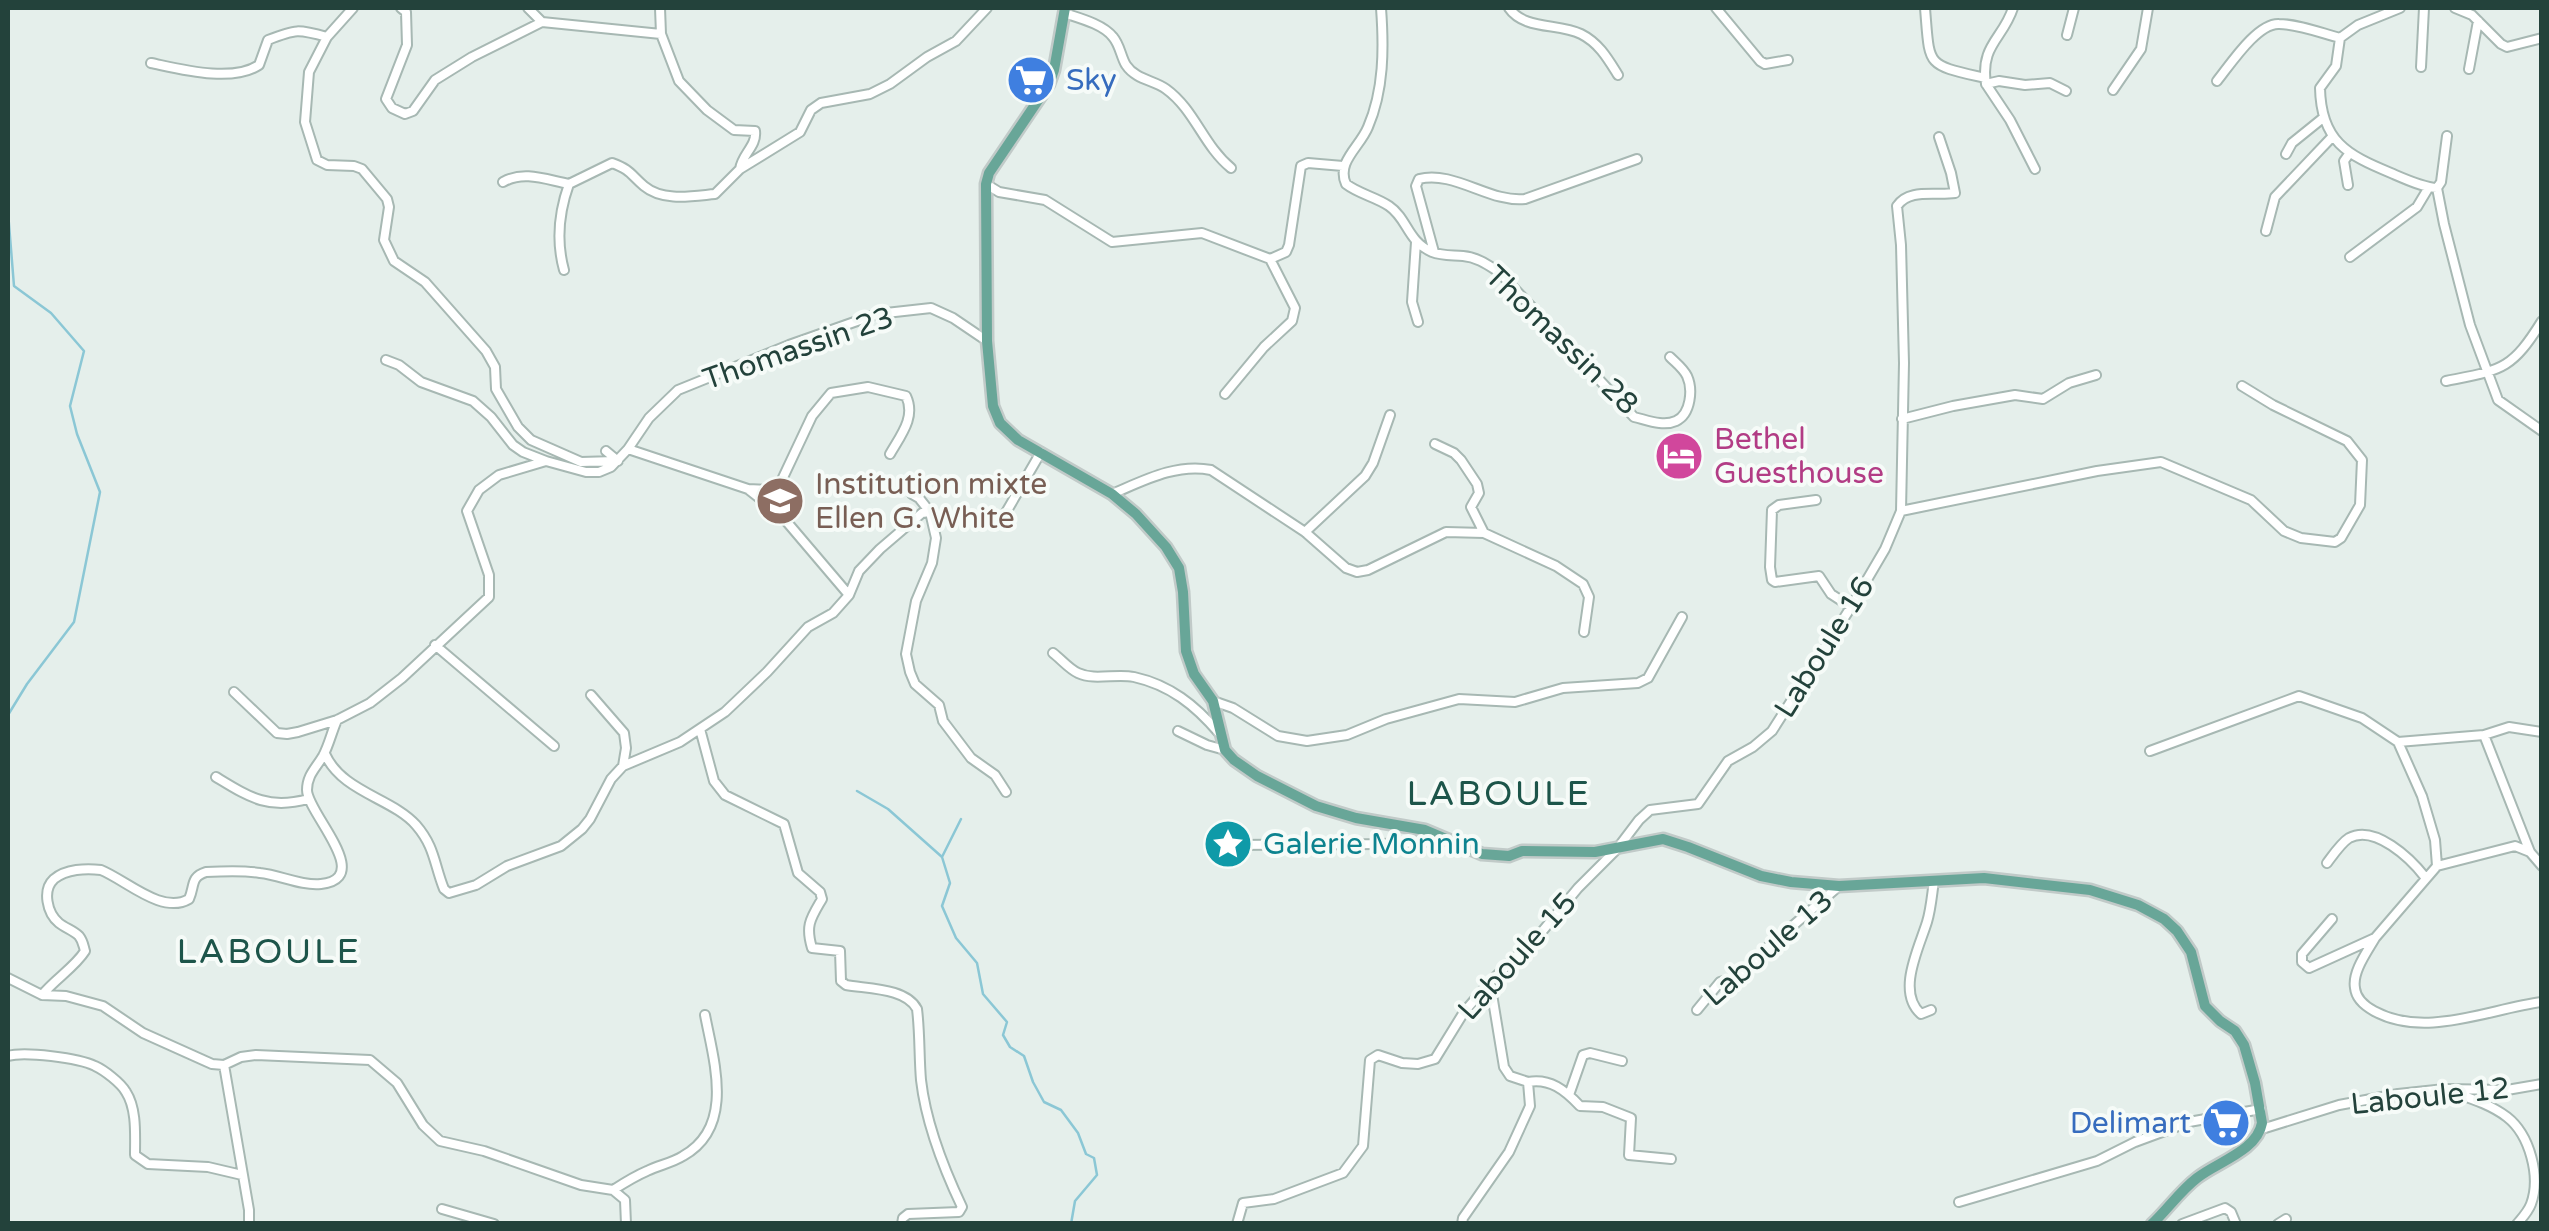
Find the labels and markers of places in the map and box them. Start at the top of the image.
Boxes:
supermarket icon: Sky [1005,54,1057,106]
place label: Sky [1066,62,1117,99]
place label: Bethel Guesthouse [1714,421,1884,492]
hotel icon: Bethel Guesthouse [1653,430,1705,482]
place label: Institution mixte Ellen G. White [815,466,1047,537]
school or university icon: Institution mixte Ellen G. White [754,475,806,527]
place icon: Galerie Monnin [1202,818,1254,870]
place label: Galerie Monnin [1263,826,1480,863]
supermarket icon: Delimart [2200,1097,2252,1149]
place label: Delimart [2070,1105,2191,1142]

